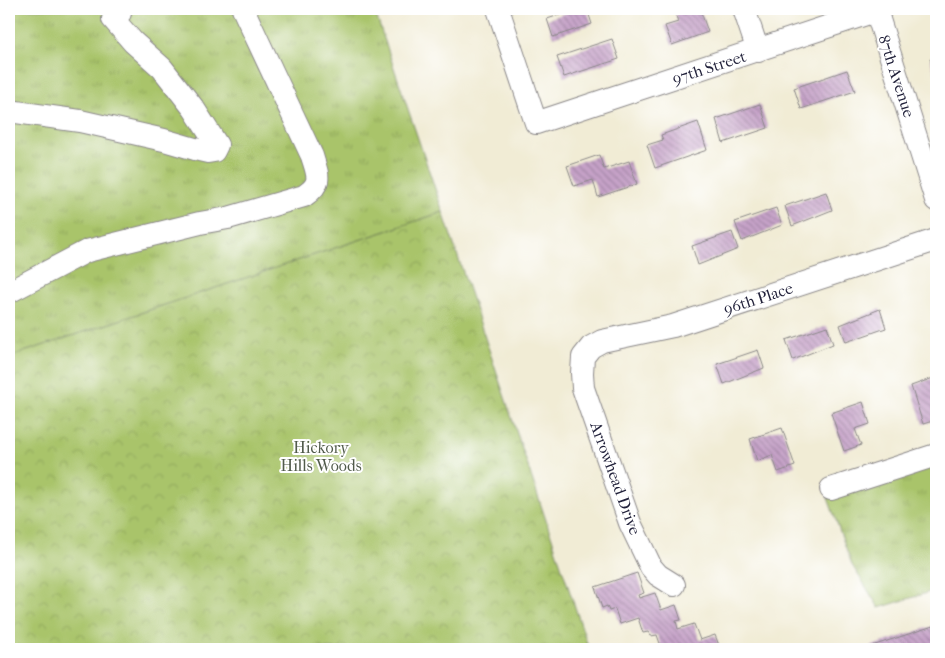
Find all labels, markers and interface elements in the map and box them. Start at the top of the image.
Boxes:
street label: 87th Avenue [874,33,919,120]
street label: 97th Street [670,47,749,88]
street label: 96th Place [721,278,795,319]
street label: Arrowhead Drive [586,418,645,537]
park label: Hickory Hills Woods [280,438,362,475]

